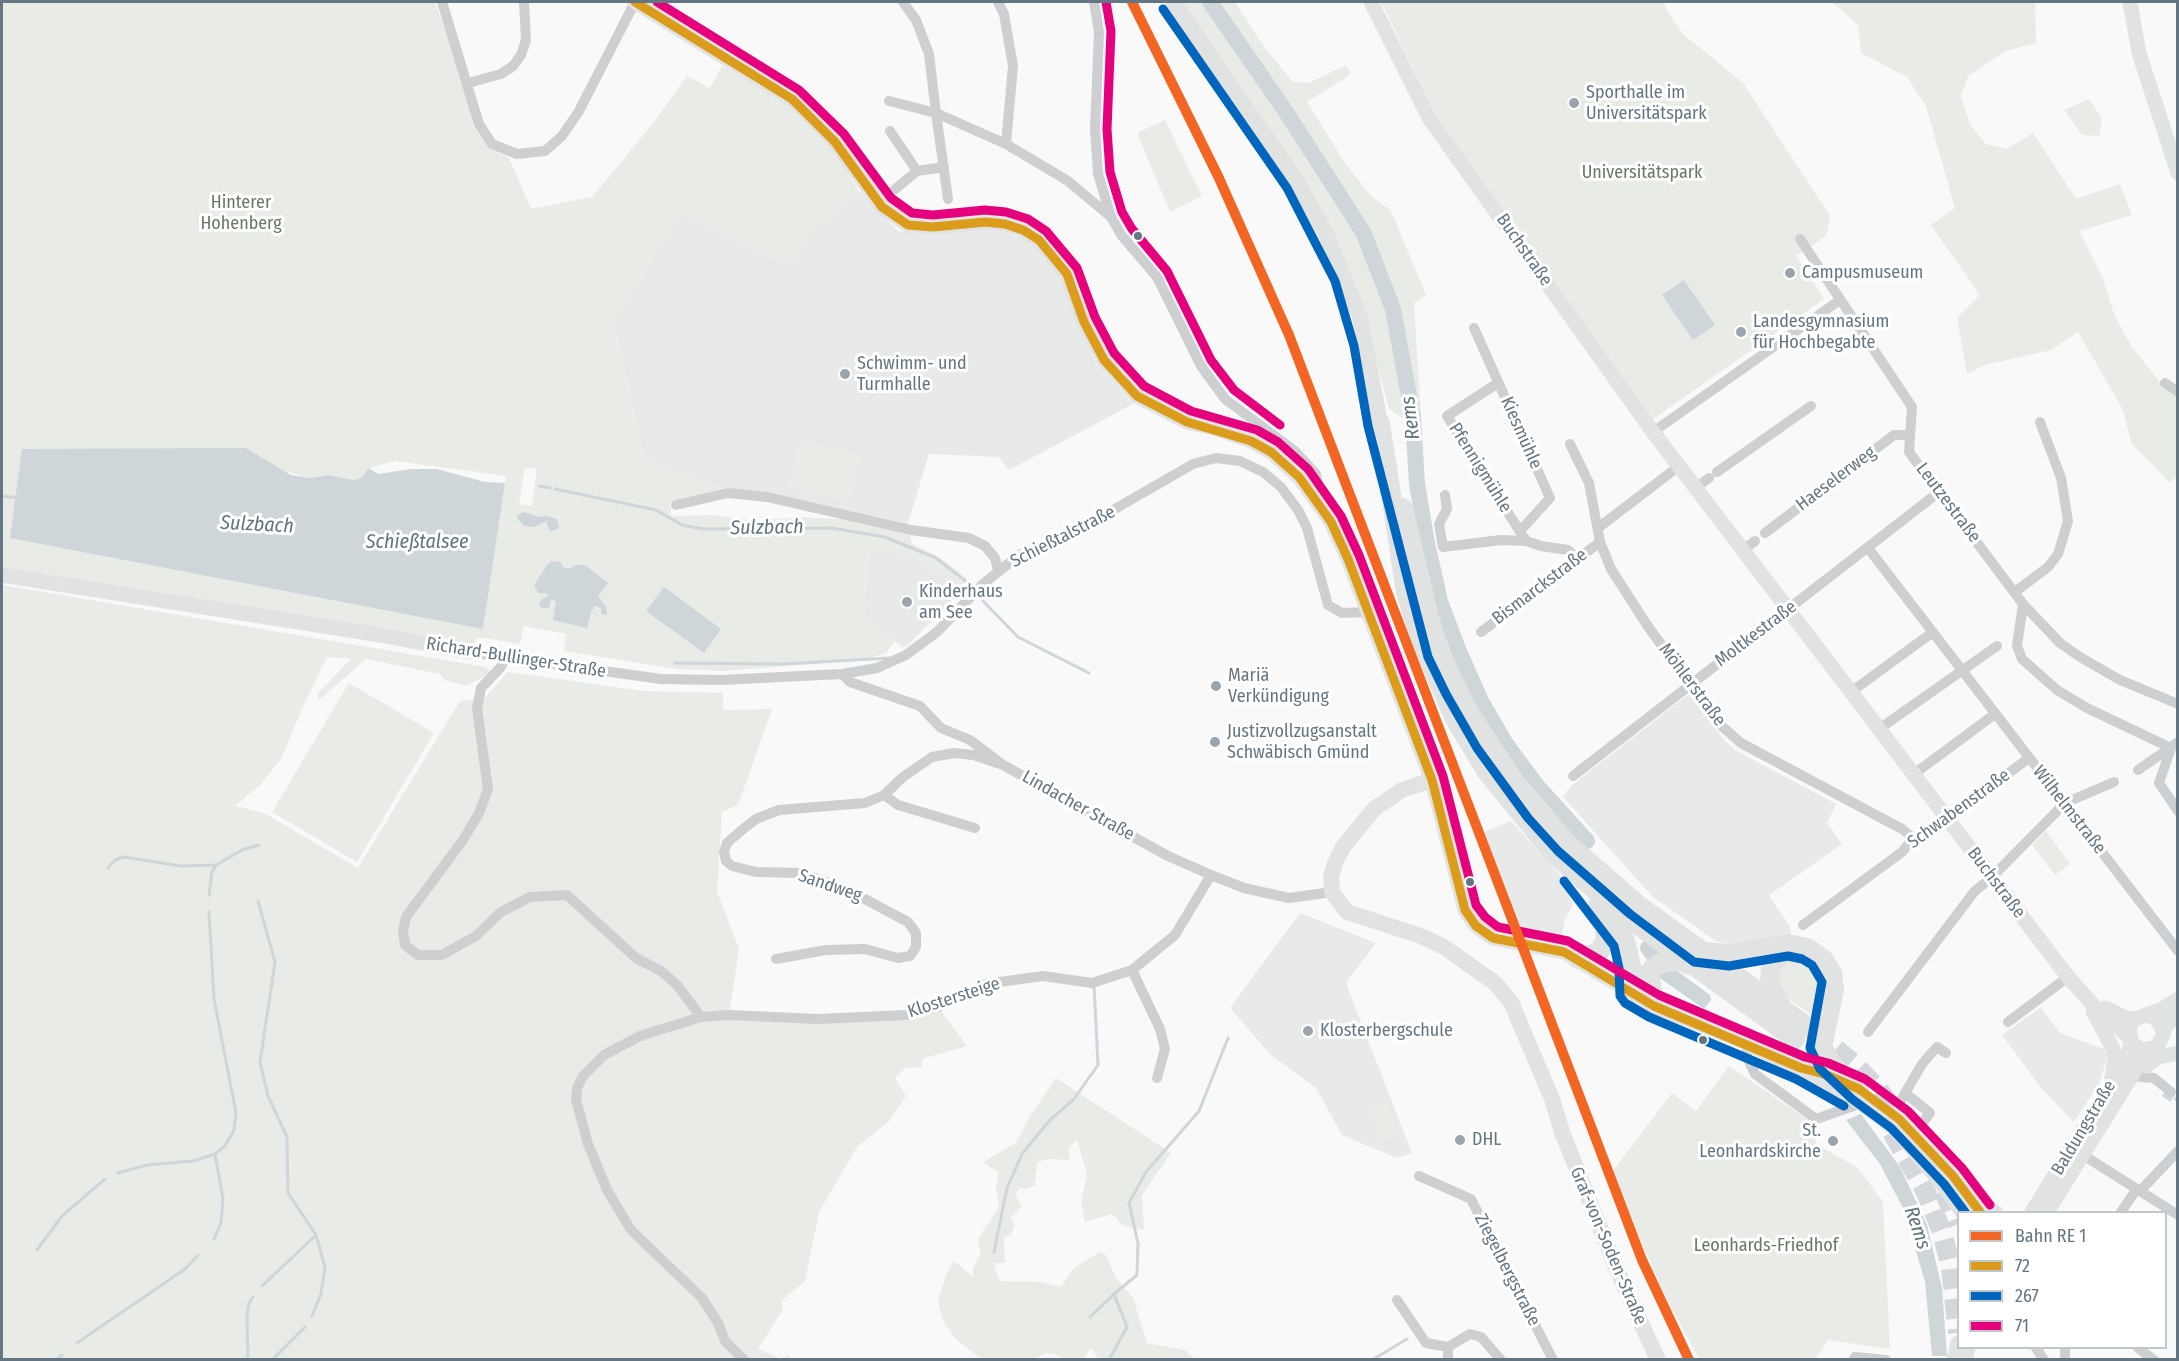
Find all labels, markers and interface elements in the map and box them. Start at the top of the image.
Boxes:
place label: Sporthalle im Universitätspark [1586,82,1707,124]
marker: Sporthalle im Universitätspark [1567,96,1581,110]
park label: Universitätspark [1582,162,1702,184]
park label: Hinterer Hohenberg [200,192,282,234]
street label: Buchstraße [1491,210,1557,290]
unlabelled marker [1132,230,1144,242]
place label: Campusmuseum [1802,262,1923,284]
marker: Campusmuseum [1783,266,1797,280]
place label: Landesgymnasium für Hochbegabte [1753,311,1889,354]
marker: Landesgymnasium für Hochbegabte [1734,325,1748,339]
place label: Schwimm- und Turmhalle [857,353,967,395]
marker: Schwimm- und Turmhalle [838,367,852,381]
street label: Kiesmühle [1495,393,1547,473]
water label: Rems [1396,395,1426,441]
street label: Pfennigmühle [1444,419,1516,517]
street label: Haeselerweg [1792,442,1880,516]
street label: Leutzestraße [1911,459,1985,547]
street label: Schießtalstraße [1007,501,1119,573]
water label: Sulzbach [220,511,294,539]
water label: Sulzbach [730,515,804,541]
water label: Schießtalsee [366,530,468,554]
street label: Bismarckstraße [1488,544,1592,630]
place label: Kinderhaus am See [919,581,1003,624]
marker: Kinderhaus am See [900,595,914,609]
street label: Moltkestraße [1711,596,1801,672]
street label: Richard-Bullinger-Straße [425,633,607,683]
street label: Möhlerstraße [1654,639,1730,731]
place label: Mariä Verkündigung [1228,665,1329,708]
marker: Mariä Verkündigung [1209,679,1223,693]
place label: Justizvollzugsanstalt Schwäbisch Gmünd [1227,721,1377,764]
marker: Justizvollzugsanstalt Schwäbisch Gmünd [1208,735,1222,749]
street label: Wilhelmstraße [2028,761,2110,859]
street label: Schwabenstraße [1904,765,2014,853]
street label: Lindacher Straße [1018,766,1138,846]
street label: Buchstraße [1962,843,2030,923]
street label: Sandweg [795,865,865,907]
unlabelled marker [1464,876,1476,888]
street label: Klostersteige [905,973,1003,1023]
place label: Klosterbergschule [1320,1020,1453,1042]
marker: Klosterbergschule [1301,1024,1315,1038]
unlabelled marker [1697,1034,1709,1046]
street label: Baldungstraße [2047,1077,2121,1179]
place label: St. Leonhardskirche [1699,1120,1821,1162]
place label: DHL [1472,1129,1501,1151]
marker: DHL [1453,1133,1467,1147]
marker: St. Leonhardskirche [1826,1134,1840,1148]
street label: Graf-von-Soden-Straße [1565,1164,1651,1328]
water label: Rems [1899,1203,1935,1253]
street label: Ziegelbergstraße [1469,1210,1545,1330]
legend [1957,1211,2167,1349]
text: Bahn RE 1 [2015,1225,2086,1247]
park label: Leonhards-Friedhof [1694,1235,1838,1257]
text: 72 [2015,1255,2030,1277]
text: 267 [2015,1285,2039,1307]
text: 71 [2015,1315,2029,1337]

